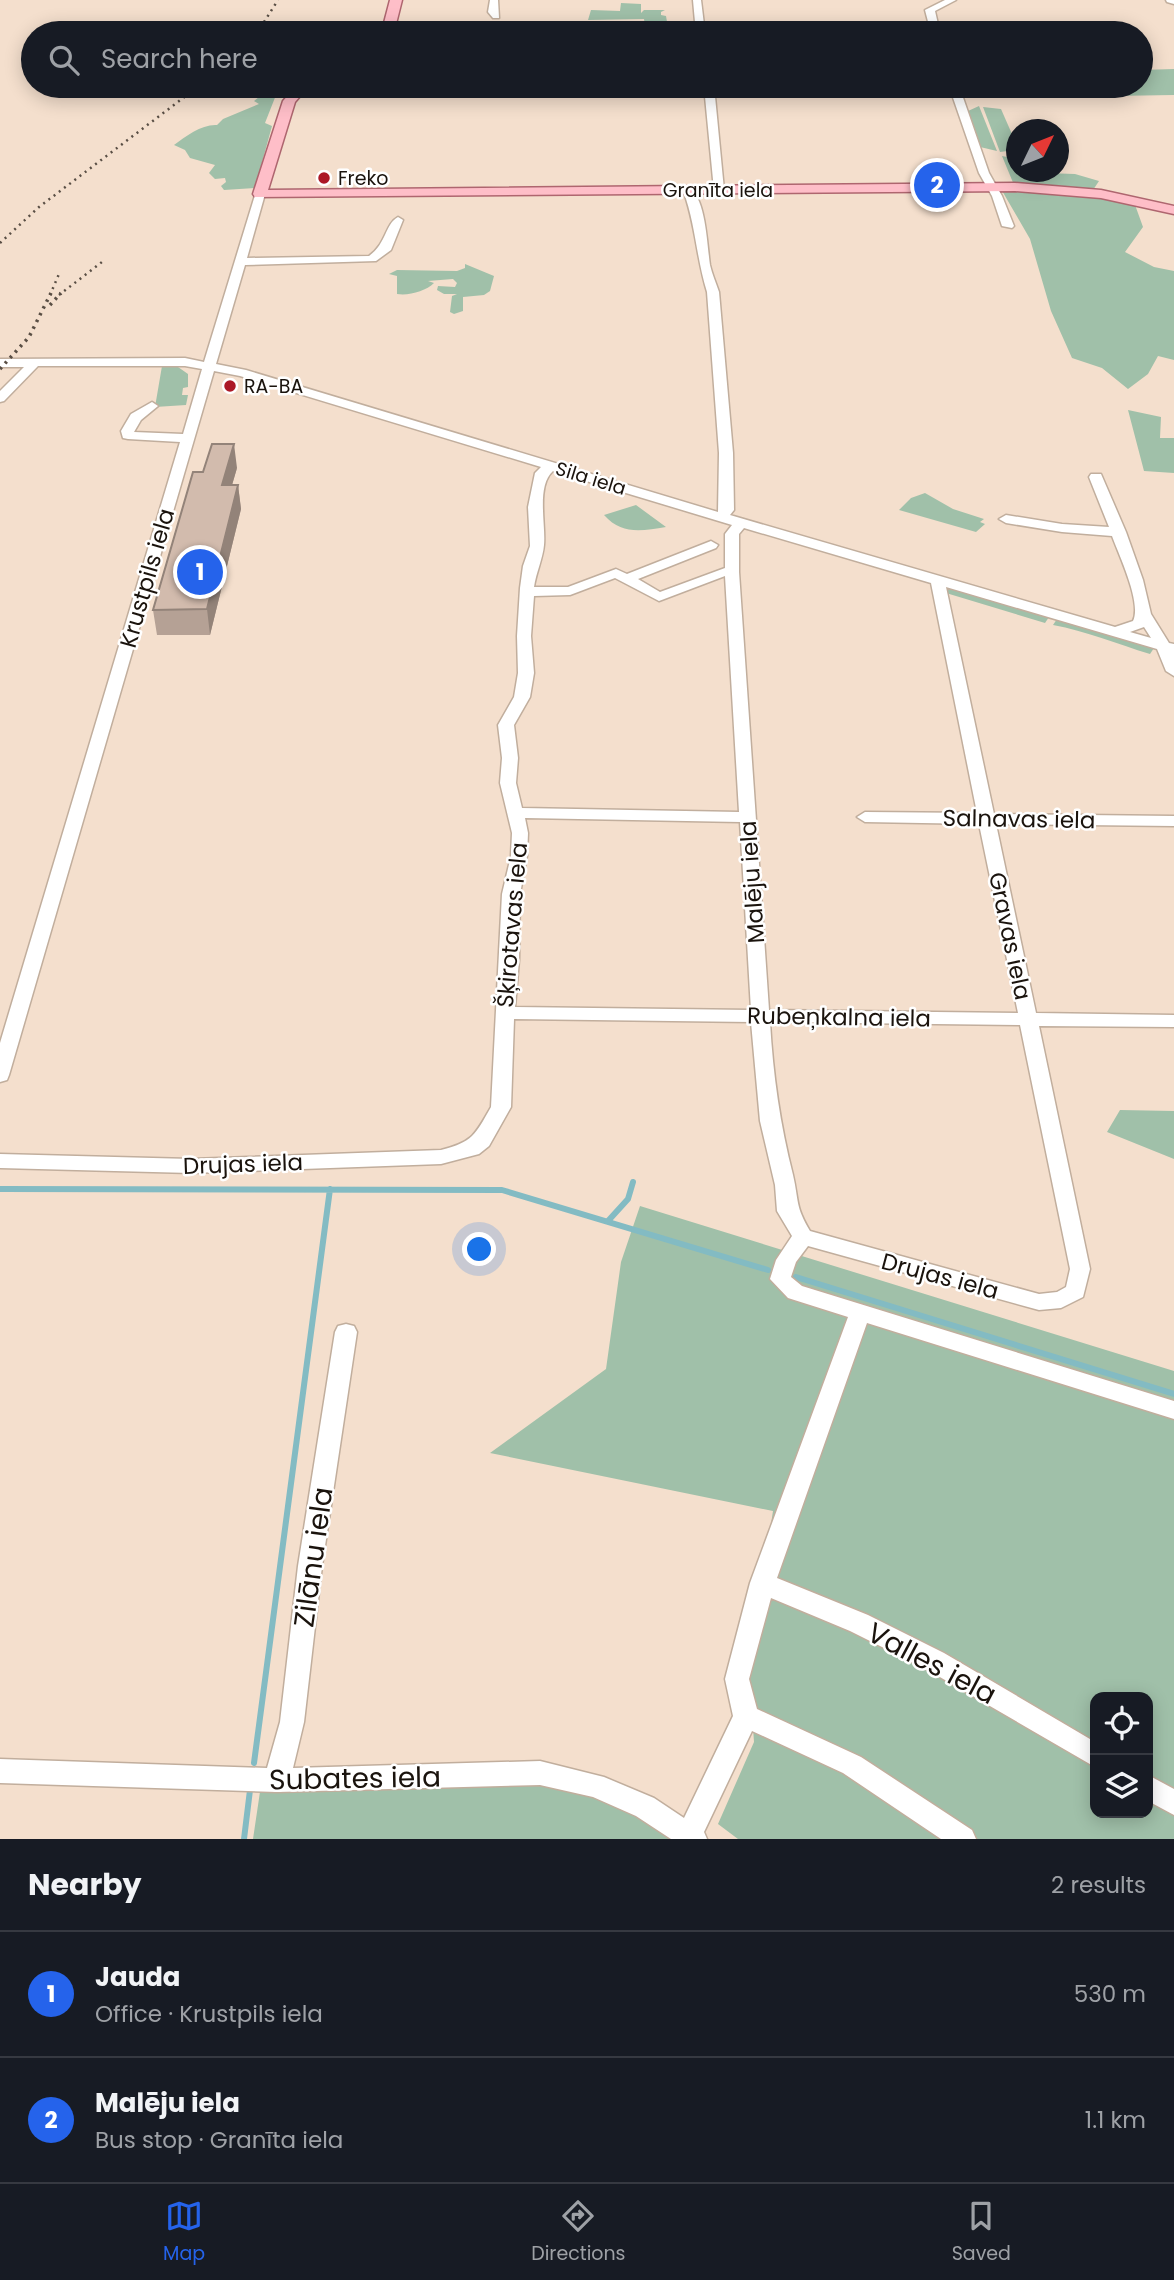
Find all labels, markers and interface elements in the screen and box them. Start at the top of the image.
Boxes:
search box [21,21,1153,98]
icon: search [45,41,83,79]
text: Search here [101,41,258,77]
north arrow [1006,119,1069,182]
pin: 2 [914,159,960,211]
place label: Freko [338,165,388,192]
marker: Freko [316,170,332,186]
street label: Granīta iela [663,177,773,204]
place label: RA-BA [244,373,303,400]
marker: RA-BA [222,378,238,394]
street label: Sila iela [552,455,629,502]
street label: Krustpils iela [112,505,182,651]
pin: 1 [177,546,223,598]
street label: Salnavas iela [942,802,1096,836]
street label: Malēju iela [732,820,772,944]
street label: Šķirotavas iela [489,841,535,1009]
street label: Gravas iela [981,869,1039,1003]
street label: Rubeņkalna iela [747,999,931,1035]
street label: Drujas iela [182,1146,304,1182]
your location [462,1232,496,1266]
street label: Drujas iela [878,1245,1002,1307]
street label: Zilānu iela [284,1484,343,1630]
street label: Valles iela [860,1613,1003,1714]
map controls [1090,1692,1153,1818]
button: locate [1090,1692,1153,1755]
button: layers [1090,1755,1153,1818]
street label: Subates iela [269,1758,441,1799]
text: Nearby [28,1863,142,1906]
text: 2 results [1051,1869,1146,1901]
text: Jauda [95,1959,181,1995]
text: 1 [47,1978,55,2010]
text: 530 m [1074,1978,1146,2010]
text: Office · Krustpils iela [95,1998,323,2030]
text: Malēju iela [95,2085,240,2121]
text: 2 [44,2104,58,2136]
text: 1.1 km [1085,2104,1146,2136]
text: Bus stop · Granīta iela [95,2124,343,2156]
tab: Map [163,2197,205,2268]
tab: Directions [531,2197,626,2268]
tab: Saved [952,2197,1011,2268]

